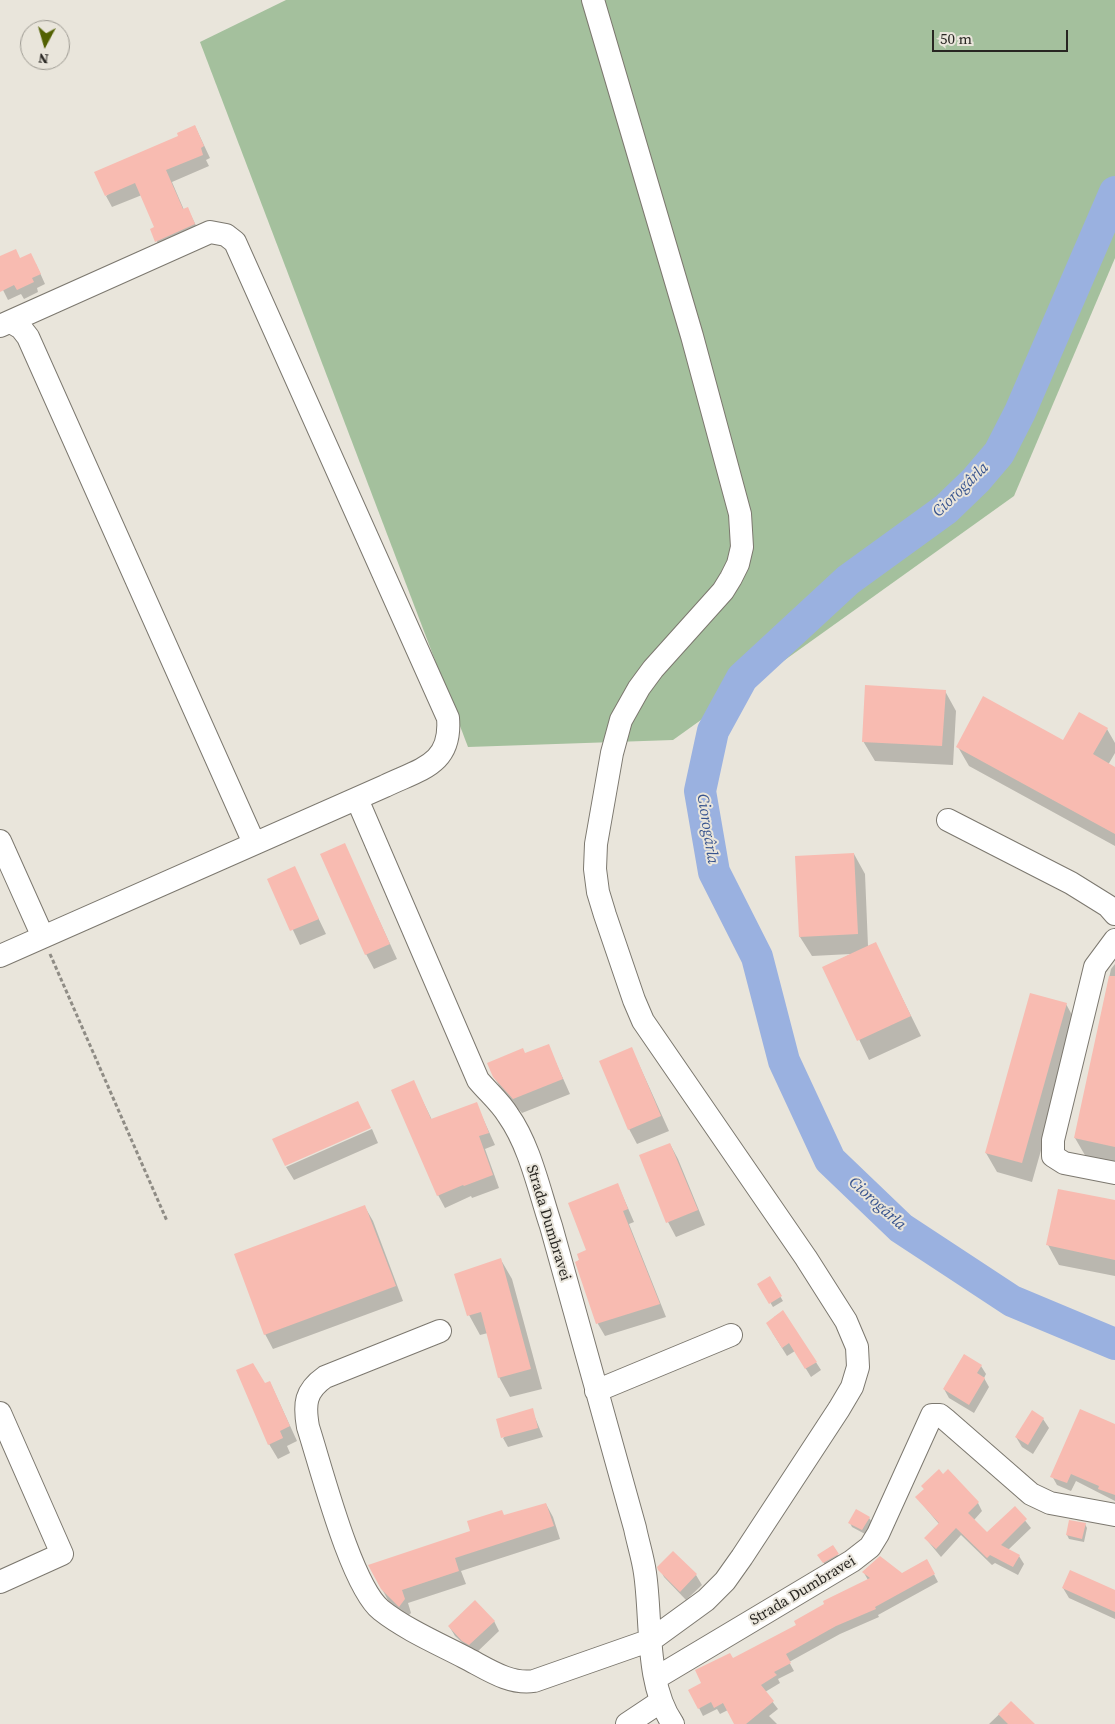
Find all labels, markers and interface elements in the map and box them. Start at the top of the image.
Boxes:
north arrow [20,20,70,70]
scale bar [935,20,1071,52]
text: 50 m [940,28,972,49]
text: N [37,48,50,69]
water label: Ciorogârla [929,459,993,521]
water label: Ciorogârla [692,793,722,865]
street label: Strada Dumbravei [522,1163,574,1283]
water label: Ciorogârla [844,1173,910,1235]
street label: Strada Dumbravei [747,1552,859,1630]

